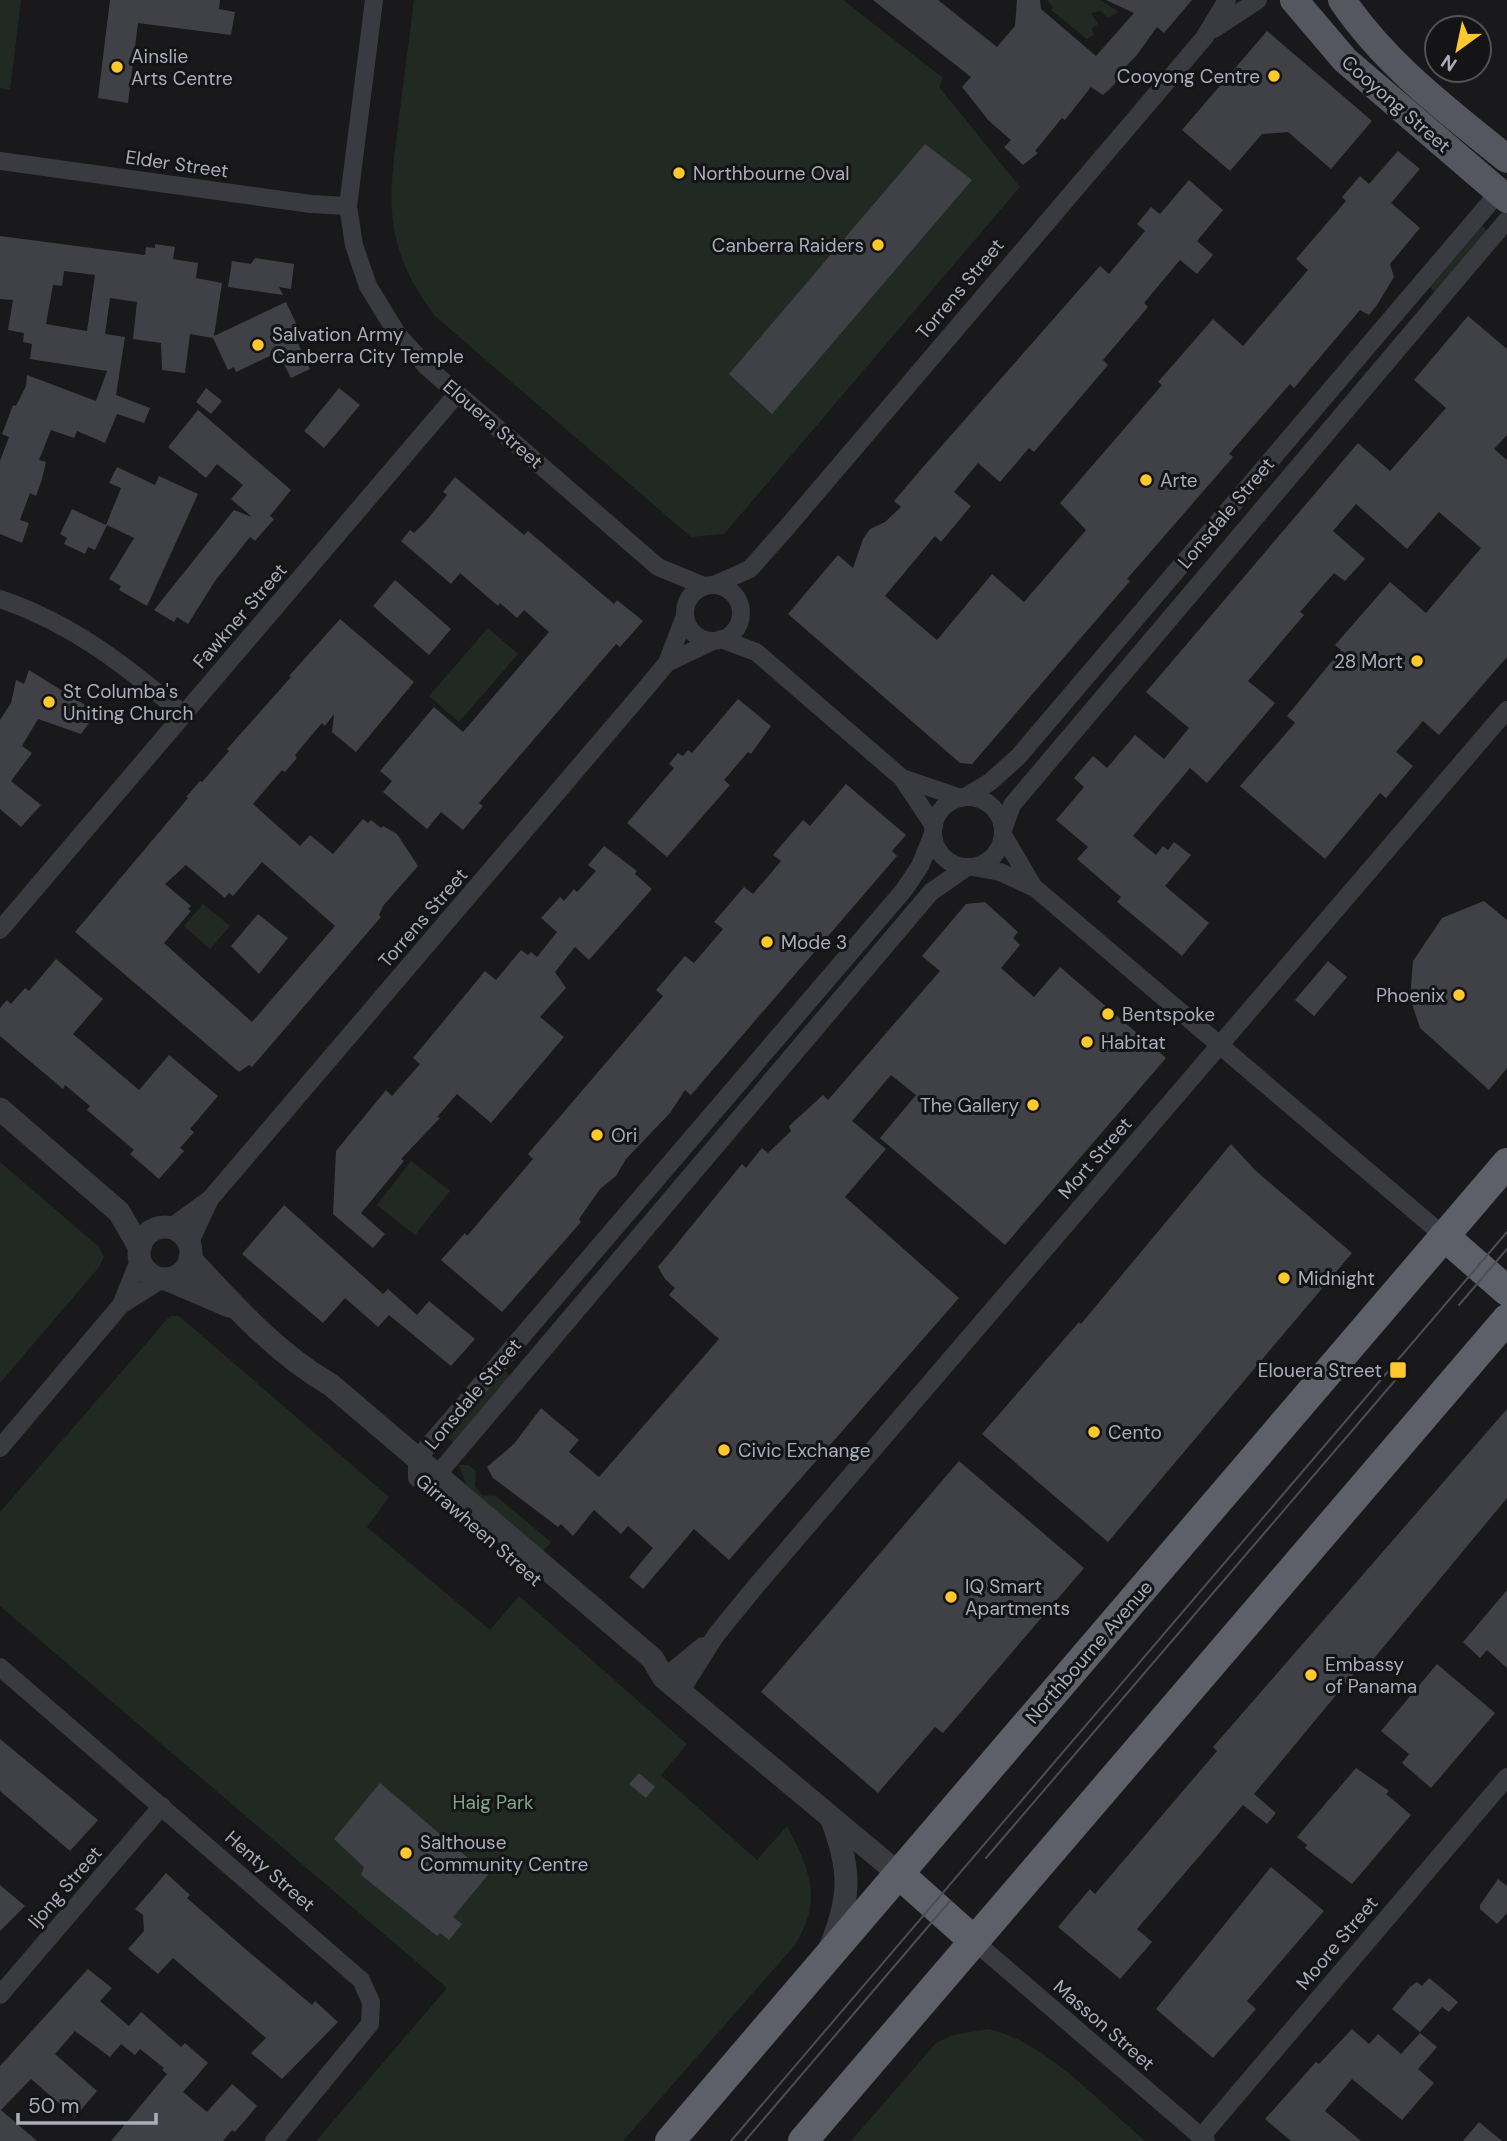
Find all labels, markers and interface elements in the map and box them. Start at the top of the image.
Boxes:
north arrow [1423,14,1493,84]
place label: Ainslie Arts Centre [131,44,233,91]
text: N [1436,49,1462,77]
street label: Cooyong Street [1336,50,1456,158]
marker: Ainslie Arts Centre [109,59,125,75]
place label: Cooyong Centre [1117,64,1260,89]
marker: Cooyong Centre [1266,68,1282,84]
street label: Elder Street [124,144,230,184]
place label: Northbourne Oval [693,161,849,186]
marker: Northbourne Oval [671,165,687,181]
place label: Canberra Raiders [712,233,864,258]
street label: Torrens Street [911,233,1009,345]
marker: Canberra Raiders [870,237,886,253]
place label: Salvation Army Canberra City Temple [272,322,464,369]
marker: Salvation Army Canberra City Temple [250,337,266,353]
street label: Elouera Street [438,374,548,474]
street label: Lonsdale Street [1172,452,1280,574]
place label: Arte [1160,468,1198,493]
marker: Arte [1138,472,1154,488]
street label: Fawkner Street [187,558,293,674]
place label: 28 Mort [1334,649,1403,674]
marker: 28 Mort [1409,653,1425,669]
place label: St Columba's Uniting Church [63,679,193,726]
marker: St Columba's Uniting Church [41,694,57,710]
street label: Torrens Street [373,863,473,973]
place label: Mode 3 [781,930,847,955]
marker: Mode 3 [759,934,775,950]
place label: Phoenix [1376,983,1446,1008]
marker: Phoenix [1451,987,1467,1003]
place label: Bentspoke [1122,1002,1215,1027]
marker: Bentspoke [1100,1006,1116,1022]
place label: Habitat [1101,1030,1166,1055]
marker: Habitat [1079,1034,1095,1050]
place label: The Gallery [920,1093,1019,1118]
marker: The Gallery [1025,1097,1041,1113]
street label: Mort Street [1053,1112,1137,1204]
place label: Ori [611,1123,637,1148]
marker: Ori [589,1127,605,1143]
place label: Midnight [1298,1266,1375,1291]
marker: Midnight [1276,1270,1292,1286]
street label: Lonsdale Street [419,1333,527,1455]
place label: Elouera Street [1258,1358,1382,1383]
marker: Elouera Street [1388,1360,1408,1380]
place label: Cento [1108,1420,1162,1445]
marker: Cento [1086,1424,1102,1440]
place label: Civic Exchange [738,1438,871,1463]
marker: Civic Exchange [716,1442,732,1458]
street label: Girrawheen Street [410,1468,548,1592]
place label: IQ Smart Apartments [965,1574,1070,1621]
street label: Northbourne Avenue [1020,1575,1158,1729]
marker: IQ Smart Apartments [943,1589,959,1605]
place label: Embassy of Panama [1325,1652,1417,1699]
marker: Embassy of Panama [1303,1667,1319,1683]
park label: Haig Park [452,1790,534,1815]
street label: Henty Street [220,1825,320,1917]
place label: Salthouse Community Centre [420,1830,588,1877]
street label: Ijong Street [23,1841,107,1933]
marker: Salthouse Community Centre [398,1845,414,1861]
street label: Moore Street [1291,1891,1383,1995]
street label: Masson Street [1048,1974,1160,2076]
scale bar [18,2082,156,2126]
text: 50 m [28,2092,79,2120]

